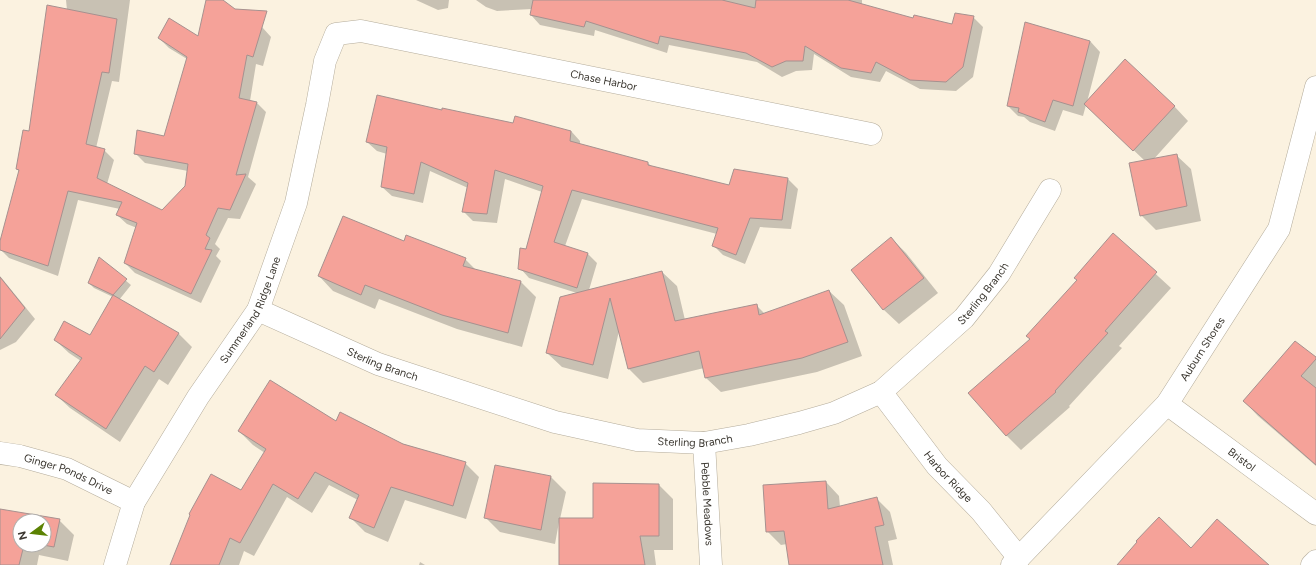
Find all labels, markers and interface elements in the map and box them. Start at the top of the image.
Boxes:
street label: Chase Harbor [569,67,639,93]
street label: Summerland Ridge Lane [217,255,283,366]
street label: Sterling Branch [955,260,1011,327]
street label: Auburn Shores [1177,315,1227,383]
street label: Sterling Branch [345,344,420,383]
street label: Sterling Branch [657,432,733,450]
street label: Bristol [1225,445,1258,474]
street label: Harbor Ridge [921,448,975,505]
street label: Ginger Ponds Drive [23,451,115,497]
street label: Pebble Meadows [699,462,716,546]
north arrow [12,513,52,553]
text: N [15,530,30,541]

